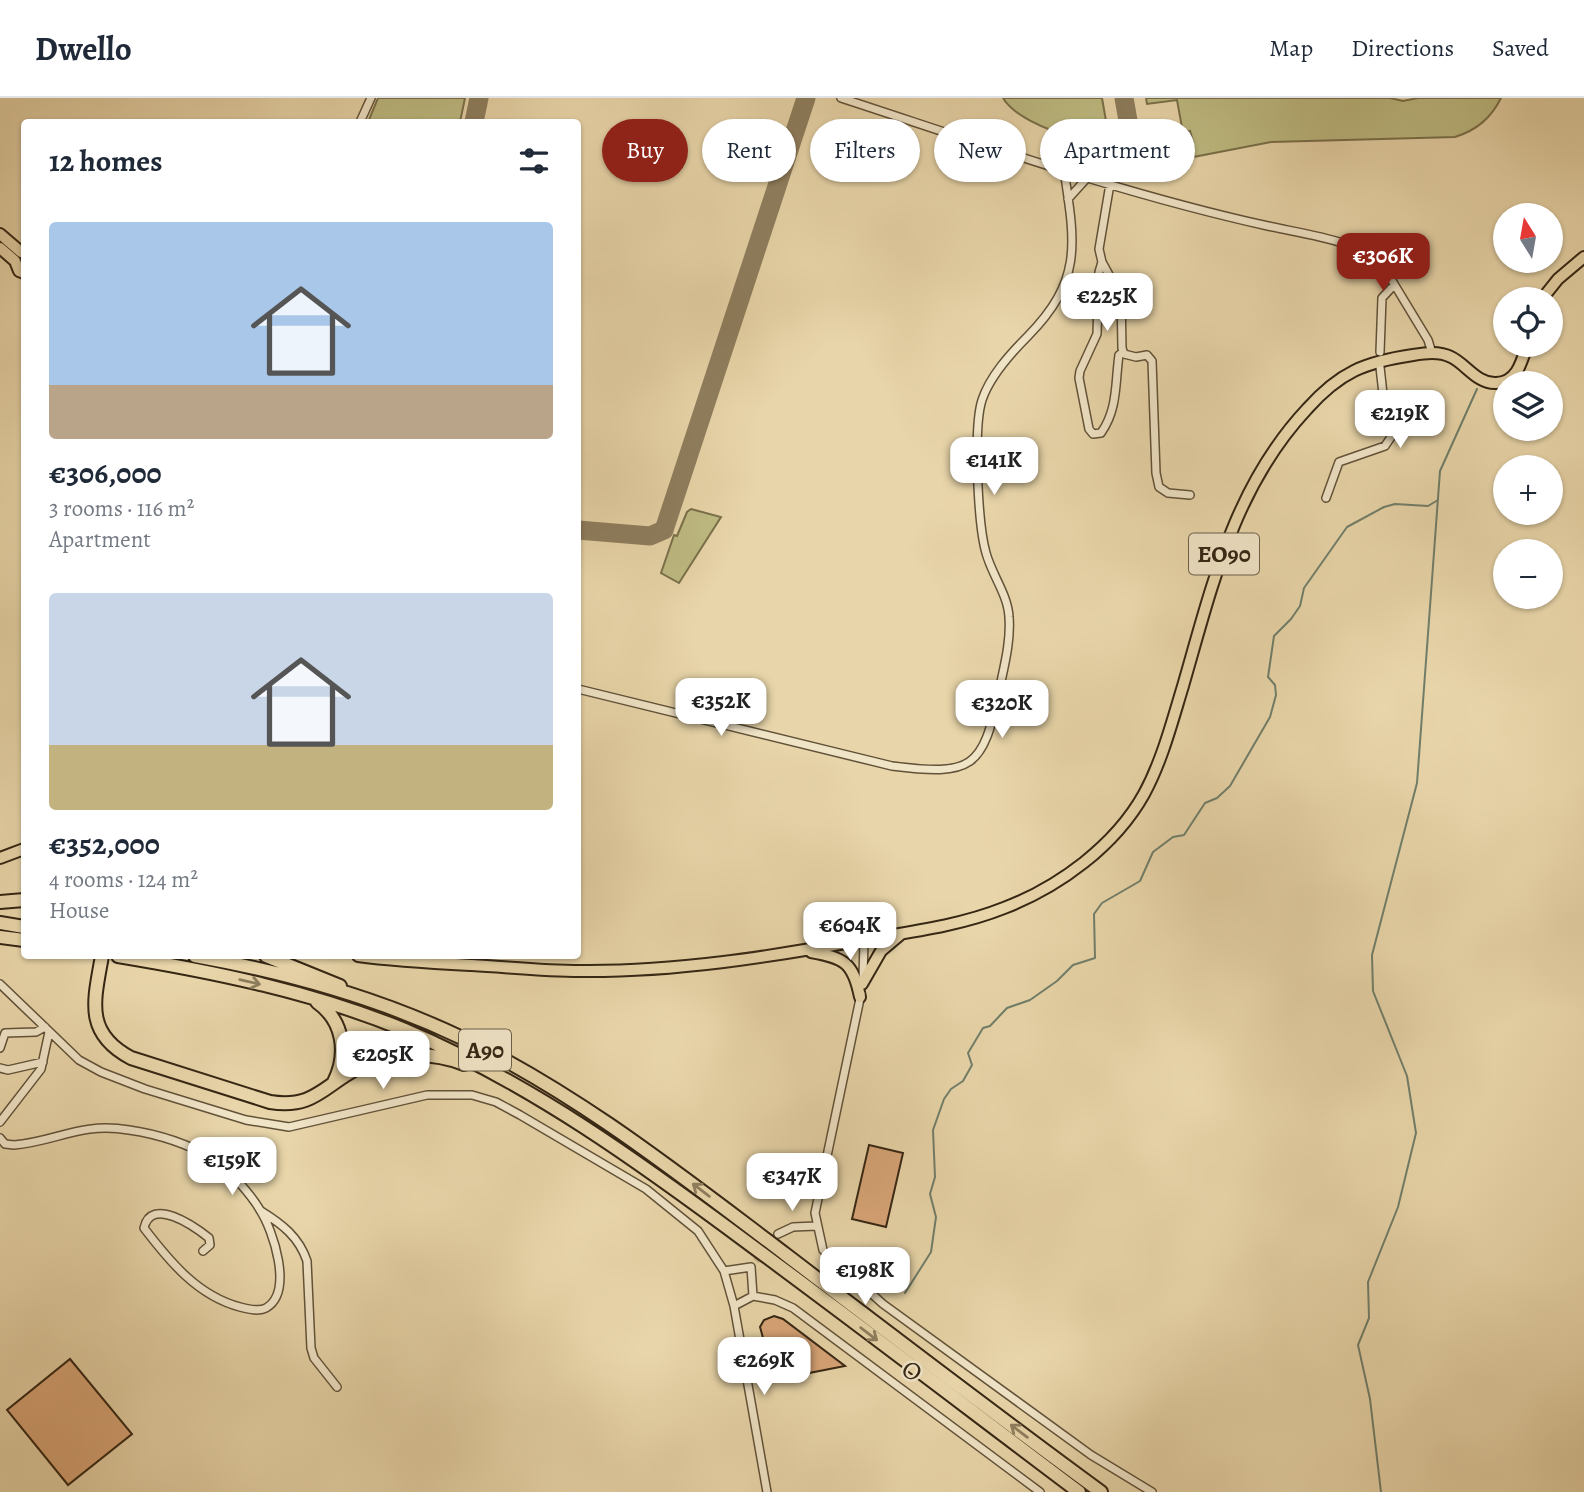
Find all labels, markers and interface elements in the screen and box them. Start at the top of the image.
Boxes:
text: Dwello [35,26,132,71]
text: Map [1269,32,1313,64]
text: Directions [1351,32,1454,64]
text: Saved [1492,32,1549,64]
chip: Buy [602,119,688,182]
chip: Rent [702,119,796,182]
chip: Filters [810,119,920,182]
chip: New [934,119,1026,182]
chip: Apartment [1040,119,1195,182]
text: 12 homes [49,141,162,181]
icon: filters [515,142,553,180]
north arrow [1493,203,1563,273]
map controls [1493,203,1563,609]
pin: €306K [1334,234,1432,293]
text: €306K [1353,240,1413,271]
icon: home [238,268,364,394]
pin: €225K [1058,274,1156,333]
text: €225K [1077,280,1137,311]
button: locate [1493,287,1563,357]
button: layers [1493,371,1563,441]
pin: €219K [1351,390,1449,450]
text: €219K [1371,397,1429,428]
pin: €141K [945,438,1043,497]
text: €141K [966,444,1022,475]
text: €306,000 [49,453,162,493]
button: + [1493,455,1563,525]
text: 3 rooms · 116 m² [49,493,194,524]
text: Apartment [49,524,151,555]
road number: ΕΟ90 [1189,533,1259,574]
button: − [1493,539,1563,609]
icon: home [238,639,364,765]
pin: €352K [672,678,770,738]
pin: €320K [953,680,1051,740]
text: €352K [691,685,751,716]
text: €320K [972,687,1032,718]
text: €352,000 [49,824,160,864]
text: 4 rooms · 124 m² [49,864,198,895]
text: House [49,895,109,926]
pin: €604K [801,902,899,962]
text: €604K [819,909,881,940]
one-way arrow [238,975,261,989]
road number: Α90 [459,1030,511,1070]
pin: €205K [334,1032,432,1091]
text: €205K [353,1038,413,1069]
pin: €159K [183,1138,281,1197]
text: €159K [203,1144,261,1175]
pin: €347K [743,1154,841,1213]
text: €347K [763,1160,821,1191]
one-way arrow [692,1183,711,1198]
pin: €198K [816,1248,914,1307]
text: €198K [836,1254,894,1285]
one-way arrow [860,1326,879,1341]
pin: €269K [715,1338,813,1397]
text: €269K [734,1344,794,1375]
street label: Ο [894,1352,930,1390]
one-way arrow [1010,1424,1029,1438]

